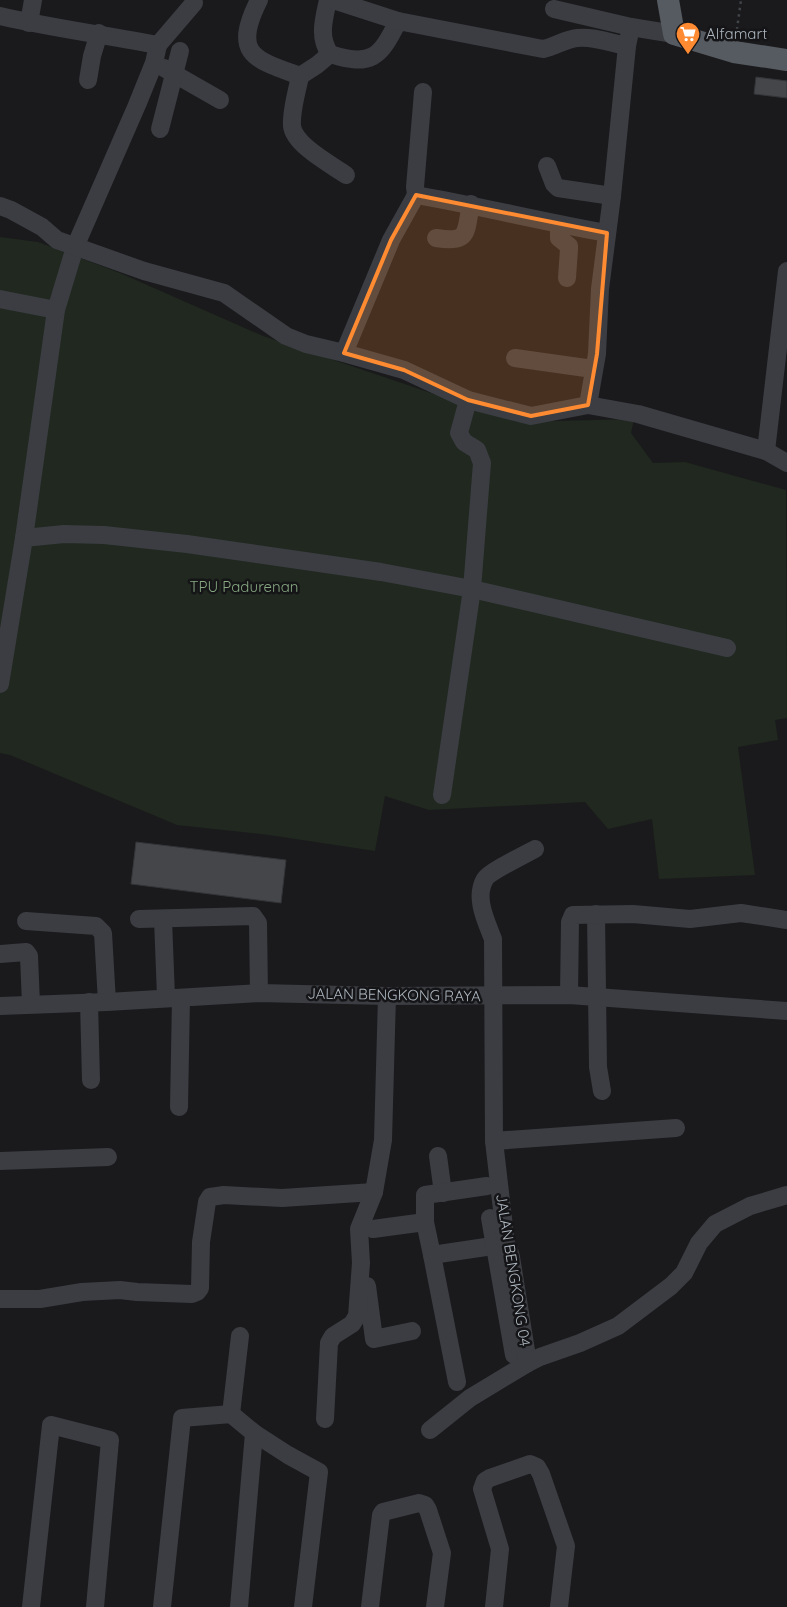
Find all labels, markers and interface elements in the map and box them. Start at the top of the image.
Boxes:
supermarket icon: Alfamart [675,21,701,55]
place label: Alfamart [706,24,767,43]
park label: TPU Padurenan [190,577,298,596]
street label: JALAN BENGKONG RAYA [307,983,481,1006]
street label: JALAN BENGKONG 04 [492,1192,535,1347]

